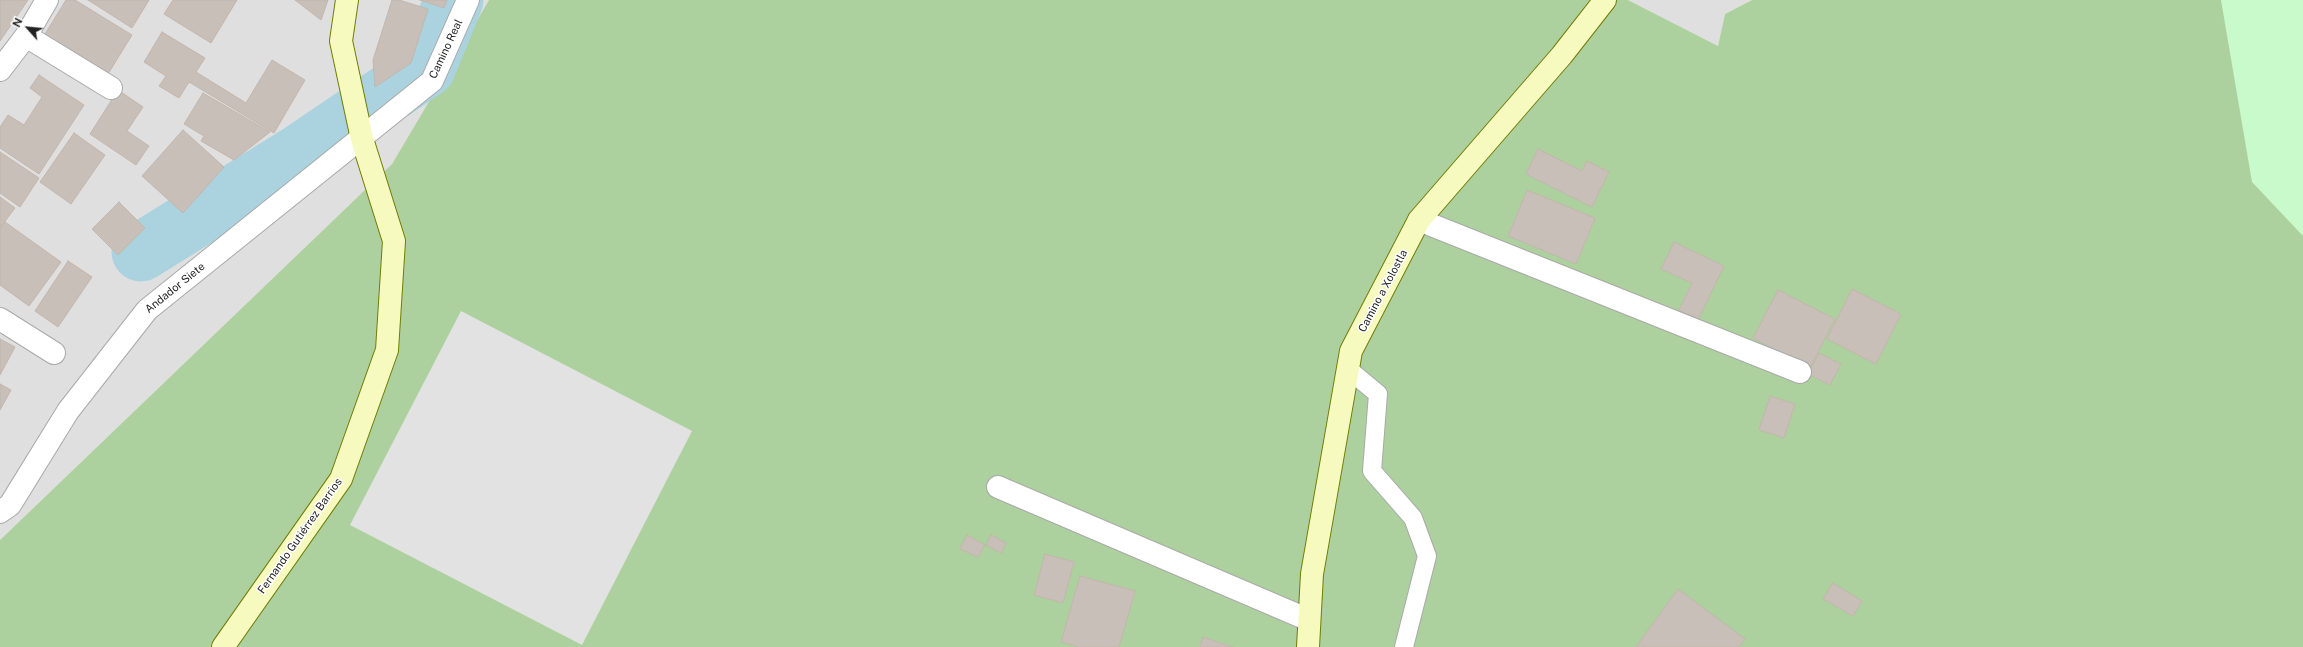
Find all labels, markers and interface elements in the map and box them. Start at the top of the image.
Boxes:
north arrow [8,8,48,48]
text: N [10,16,25,29]
street label: Camino Real [427,17,465,81]
street label: Camino a Xolostla [1356,247,1410,335]
street label: Andador Siete [142,260,208,316]
street label: Fernando Gutiérrez Barrios [255,476,345,596]

